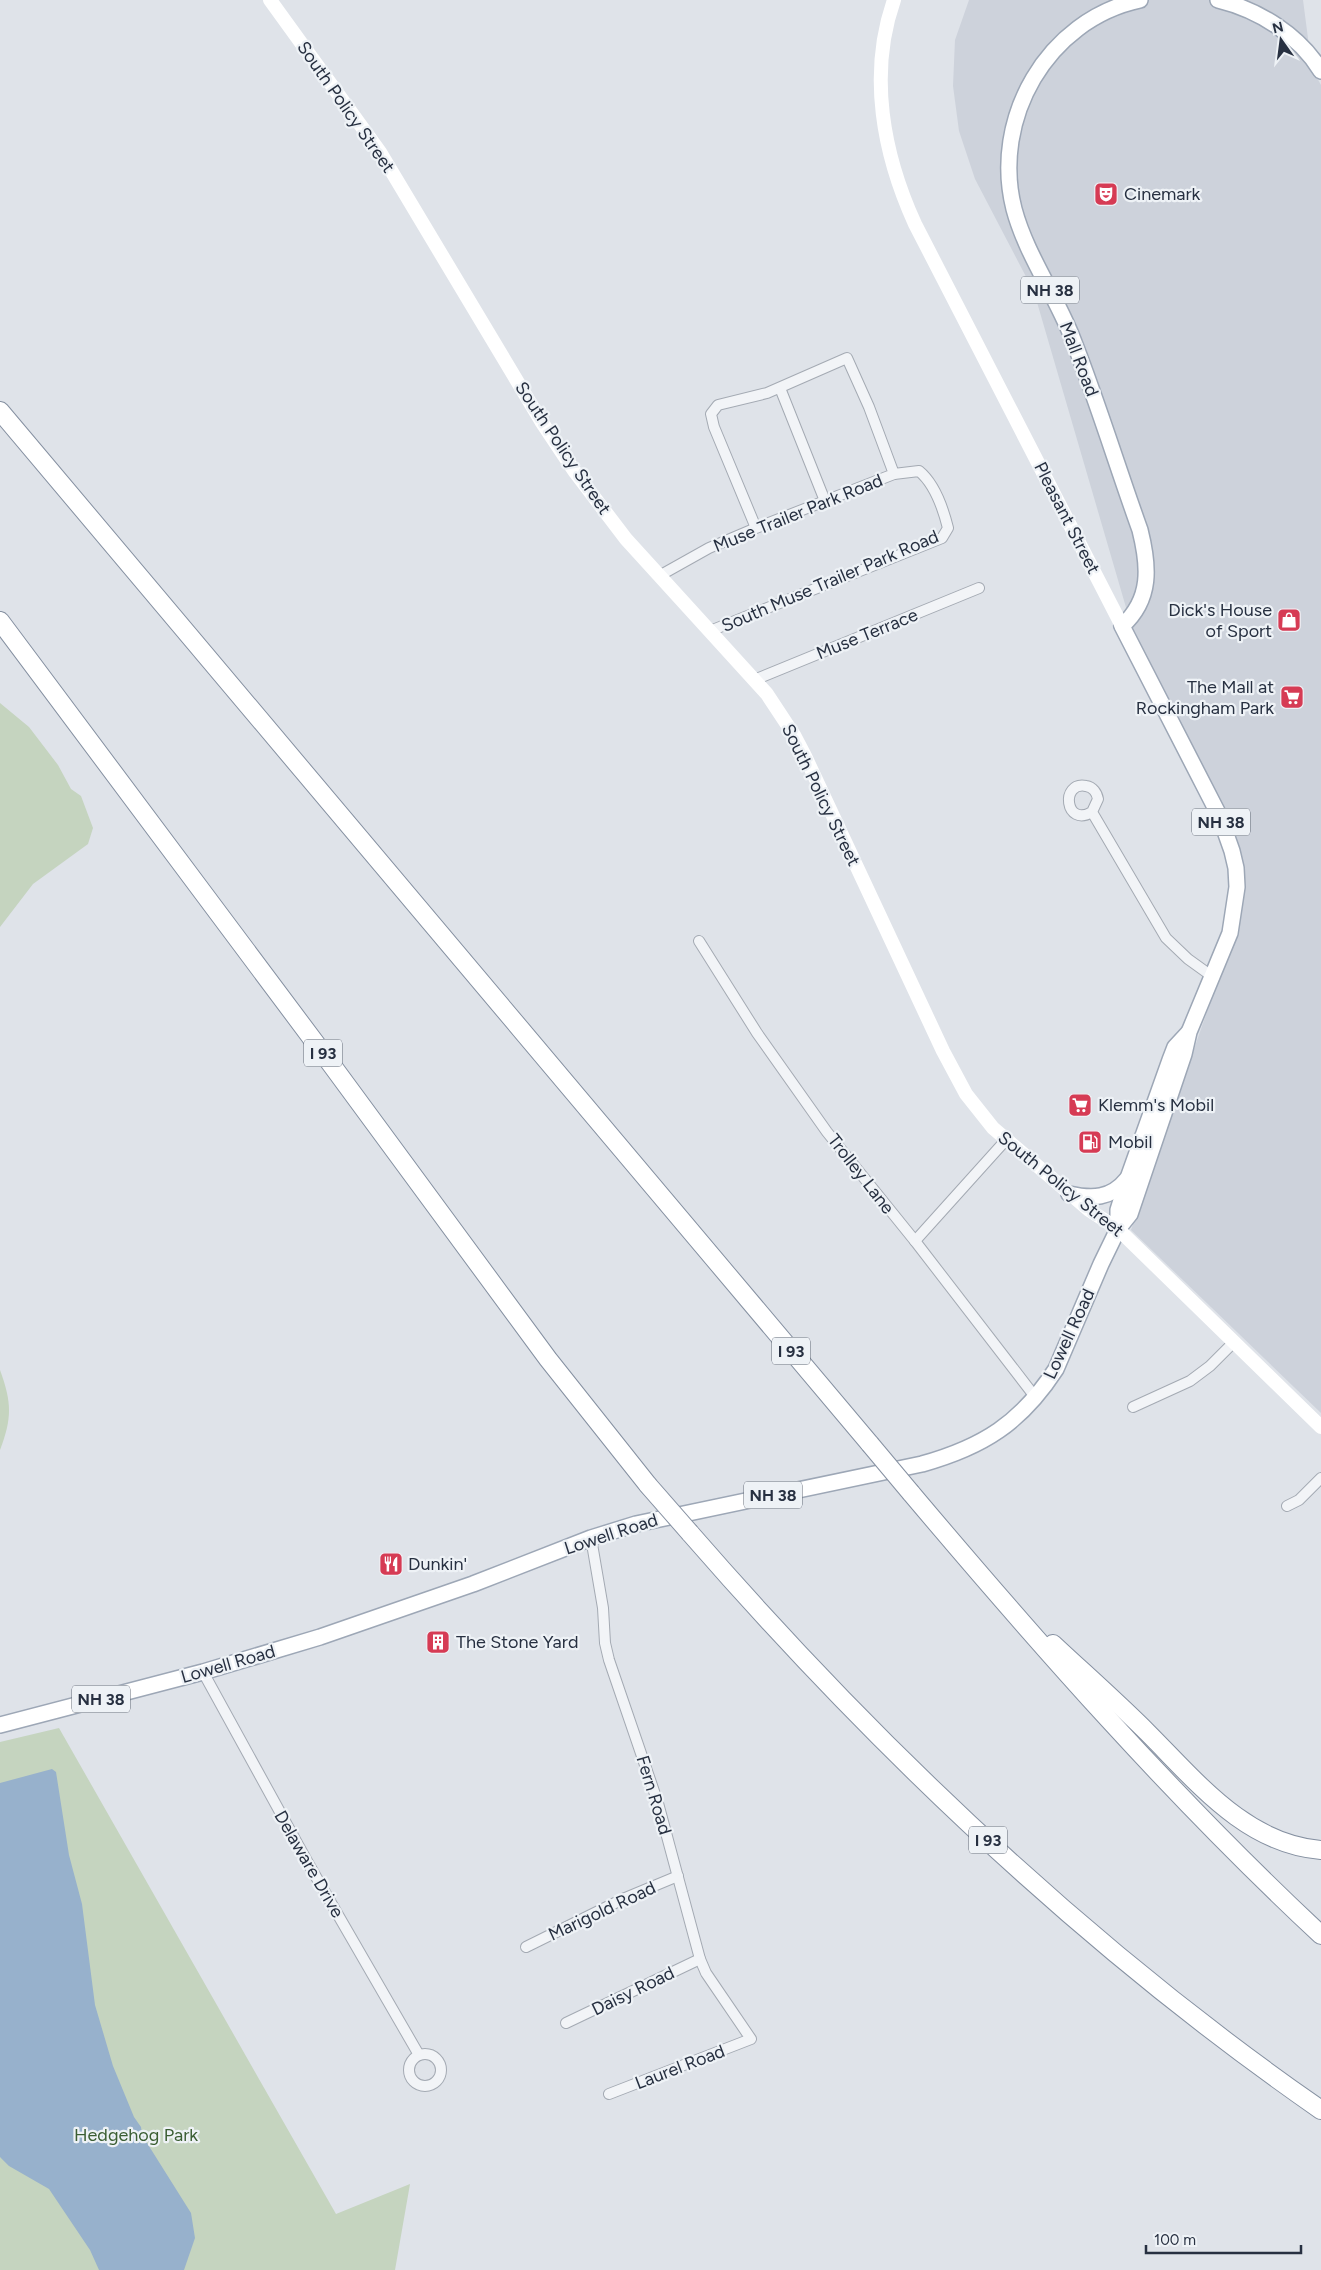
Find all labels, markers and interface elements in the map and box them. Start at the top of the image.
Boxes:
north arrow [1256,15,1306,65]
text: N [1271,18,1285,37]
street label: South Policy Street [292,37,400,177]
theatre icon: Cinemark [1093,181,1119,207]
place label: Cinemark [1124,183,1201,205]
road number: NH 38 [1021,276,1079,304]
street label: Mall Road [1055,319,1103,399]
street label: South Policy Street [510,377,616,519]
street label: Pleasant Street [1029,458,1105,578]
street label: Muse Trailer Park Road [710,469,886,557]
street label: South Muse Trailer Park Road [718,525,942,637]
place label: Dick's House of Sport [1168,599,1272,642]
street label: Muse Terrace [813,604,921,664]
shop icon: Dick's House of Sport [1276,607,1302,633]
place label: The Mall at Rockingham Park [1136,676,1274,719]
supermarket icon: The Mall at Rockingham Park [1279,684,1305,710]
street label: South Policy Street [777,720,865,870]
road number: NH 38 [1192,809,1250,836]
road number: I 93 [304,1040,342,1066]
supermarket icon: Klemm's Mobil [1067,1092,1093,1118]
place label: Klemm's Mobil [1098,1094,1214,1116]
street label: South Policy Street [994,1127,1128,1242]
fuel station icon: Mobil [1077,1129,1103,1155]
street label: Trolley Lane [823,1130,899,1219]
place label: Mobil [1108,1131,1152,1153]
street label: Lowell Road [1039,1285,1099,1383]
road number: I 93 [772,1338,810,1364]
road number: NH 38 [744,1482,802,1508]
street label: Lowell Road [561,1509,661,1559]
restaurant icon: Dunkin' [378,1551,404,1577]
place label: Dunkin' [408,1553,467,1575]
building icon: The Stone Yard [425,1629,451,1655]
place label: The Stone Yard [456,1631,578,1653]
street label: Lowell Road [178,1640,278,1688]
road number: NH 38 [72,1686,130,1712]
street label: Fern Road [632,1753,676,1837]
street label: Delaware Drive [269,1806,349,1922]
road number: I 93 [969,1826,1007,1854]
street label: Marigold Road [545,1877,659,1945]
street label: Daisy Road [588,1961,678,2021]
street label: Laurel Road [632,2040,728,2094]
park label: Hedgehog Park [74,2124,198,2146]
scale bar [1146,2222,1301,2254]
text: 100 m [1154,2231,1196,2249]

